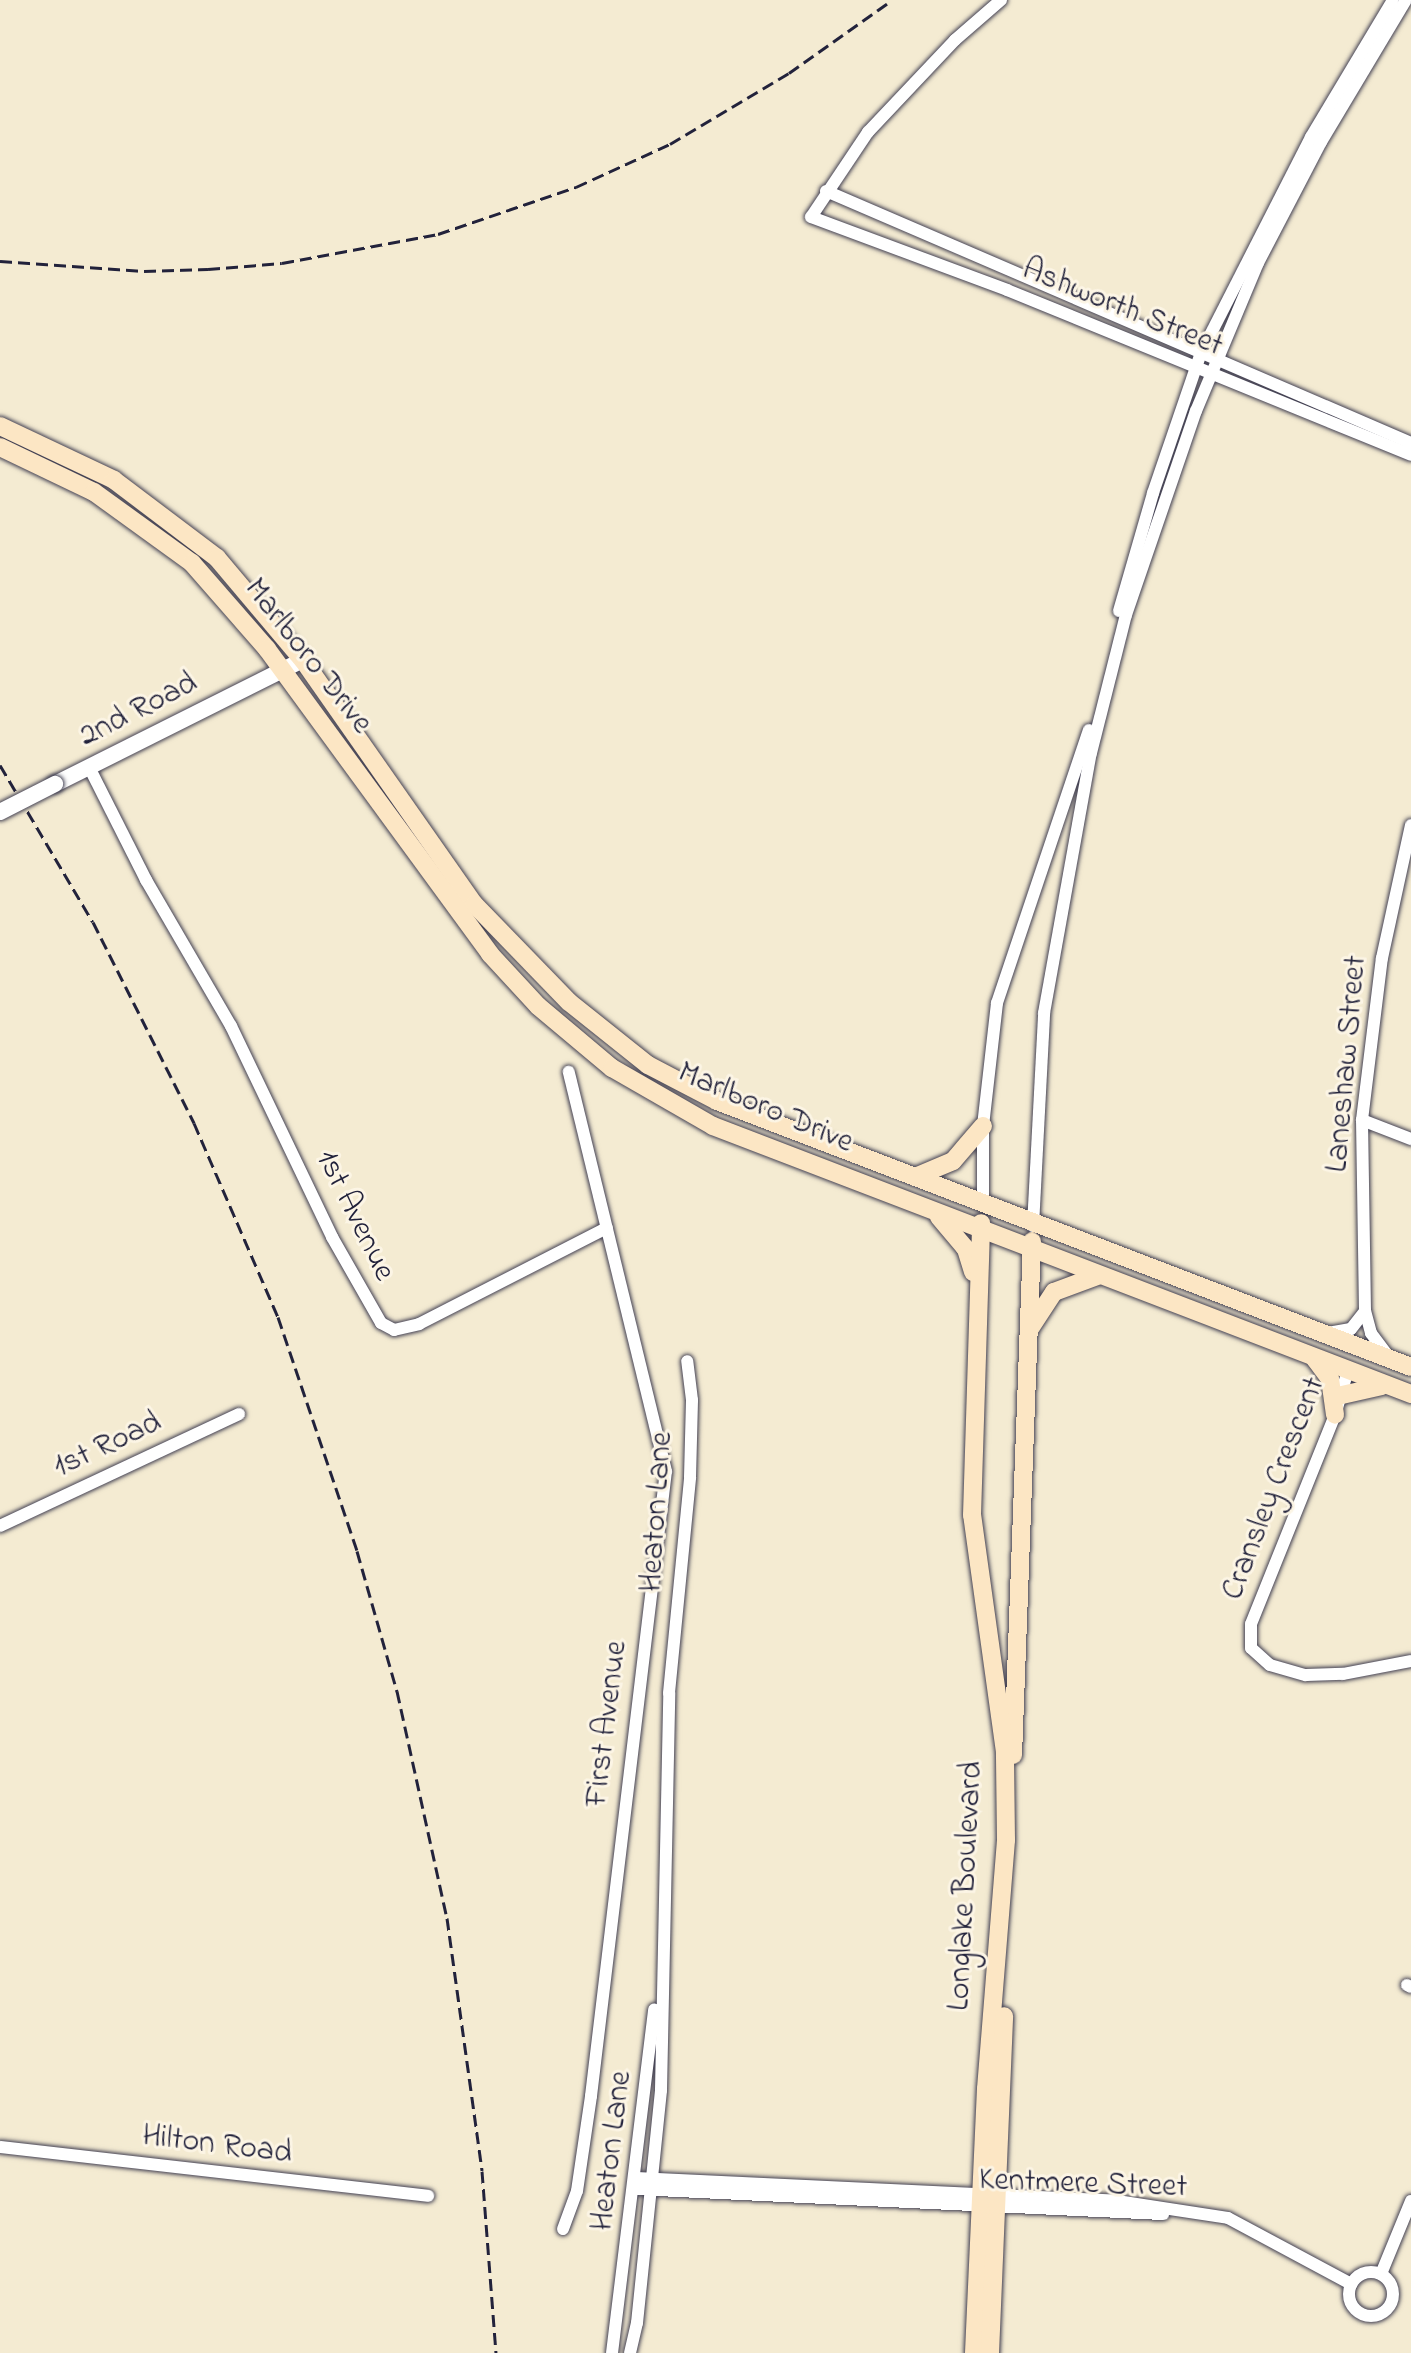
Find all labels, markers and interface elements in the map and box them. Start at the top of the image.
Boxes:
street label: Ashworth Street [1016,251,1228,367]
street label: Marlboro Drive [234,572,380,742]
street label: 2nd Road [74,665,204,757]
street label: Laneshaw Street [1319,954,1377,1174]
street label: Marlboro Drive [671,1055,859,1163]
street label: 1st Avenue [306,1144,402,1288]
street label: Cransley Crescent [1215,1372,1335,1606]
street label: 1st Road [48,1404,168,1488]
street label: Heaton Lane [633,1431,683,1593]
street label: First Avenue [579,1639,637,1809]
street label: Longlake Boulevard [941,1760,993,2012]
street label: Heaton Lane [584,2069,642,2233]
street label: Hilton Road [140,2118,294,2174]
street label: Kentmere Street [978,2162,1188,2208]

